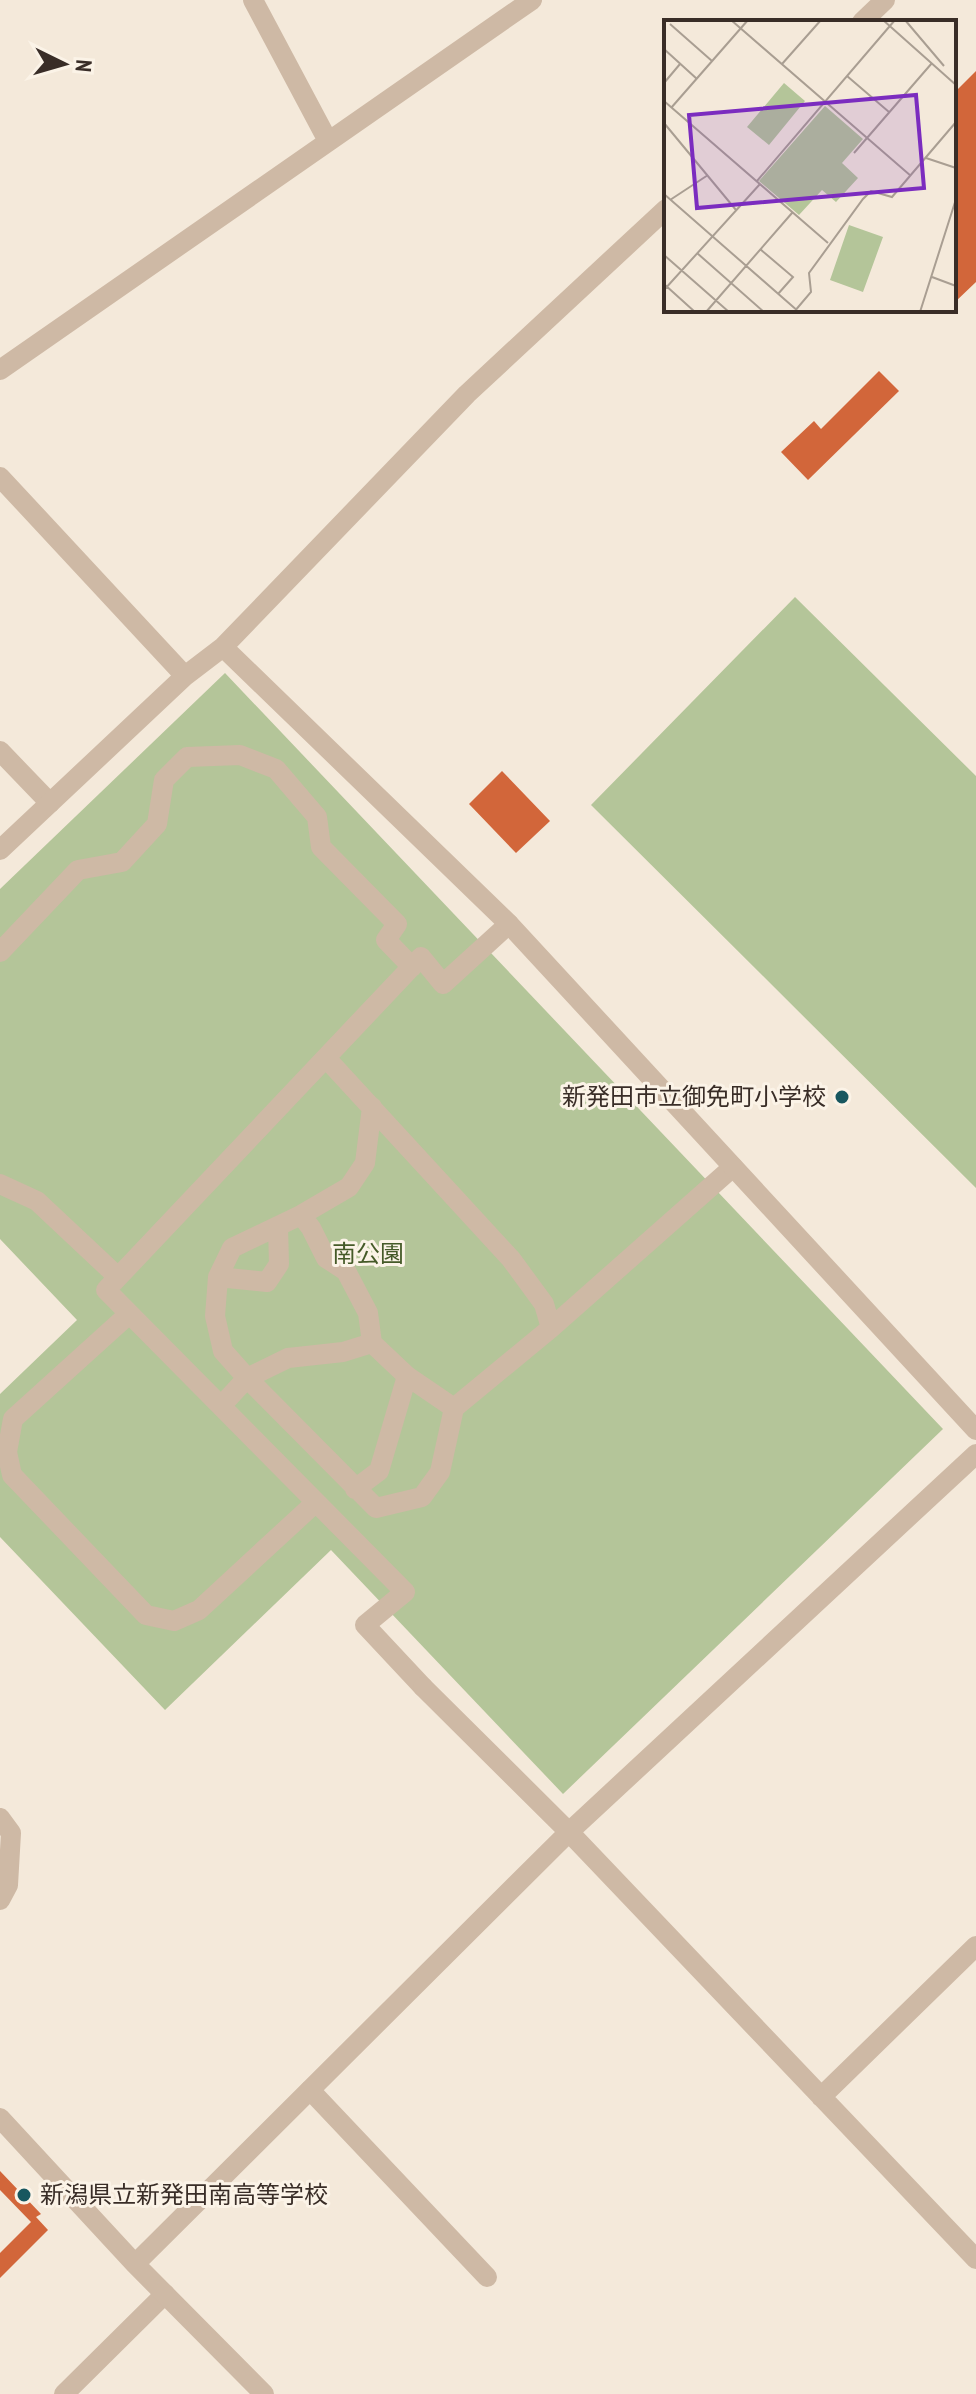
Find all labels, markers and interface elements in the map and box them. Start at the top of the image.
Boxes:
inset map [664,20,956,312]
north arrow [24,24,104,104]
text: N [69,59,98,73]
place label: 新発田市立御免町小学校 [562,1081,826,1112]
marker: 新発田市立御免町小学校 [833,1088,851,1106]
park label: 南公園 [332,1238,404,1269]
place label: 新潟県立新発田南高等学校 [40,2179,328,2210]
marker: 新潟県立新発田南高等学校 [15,2186,33,2204]

